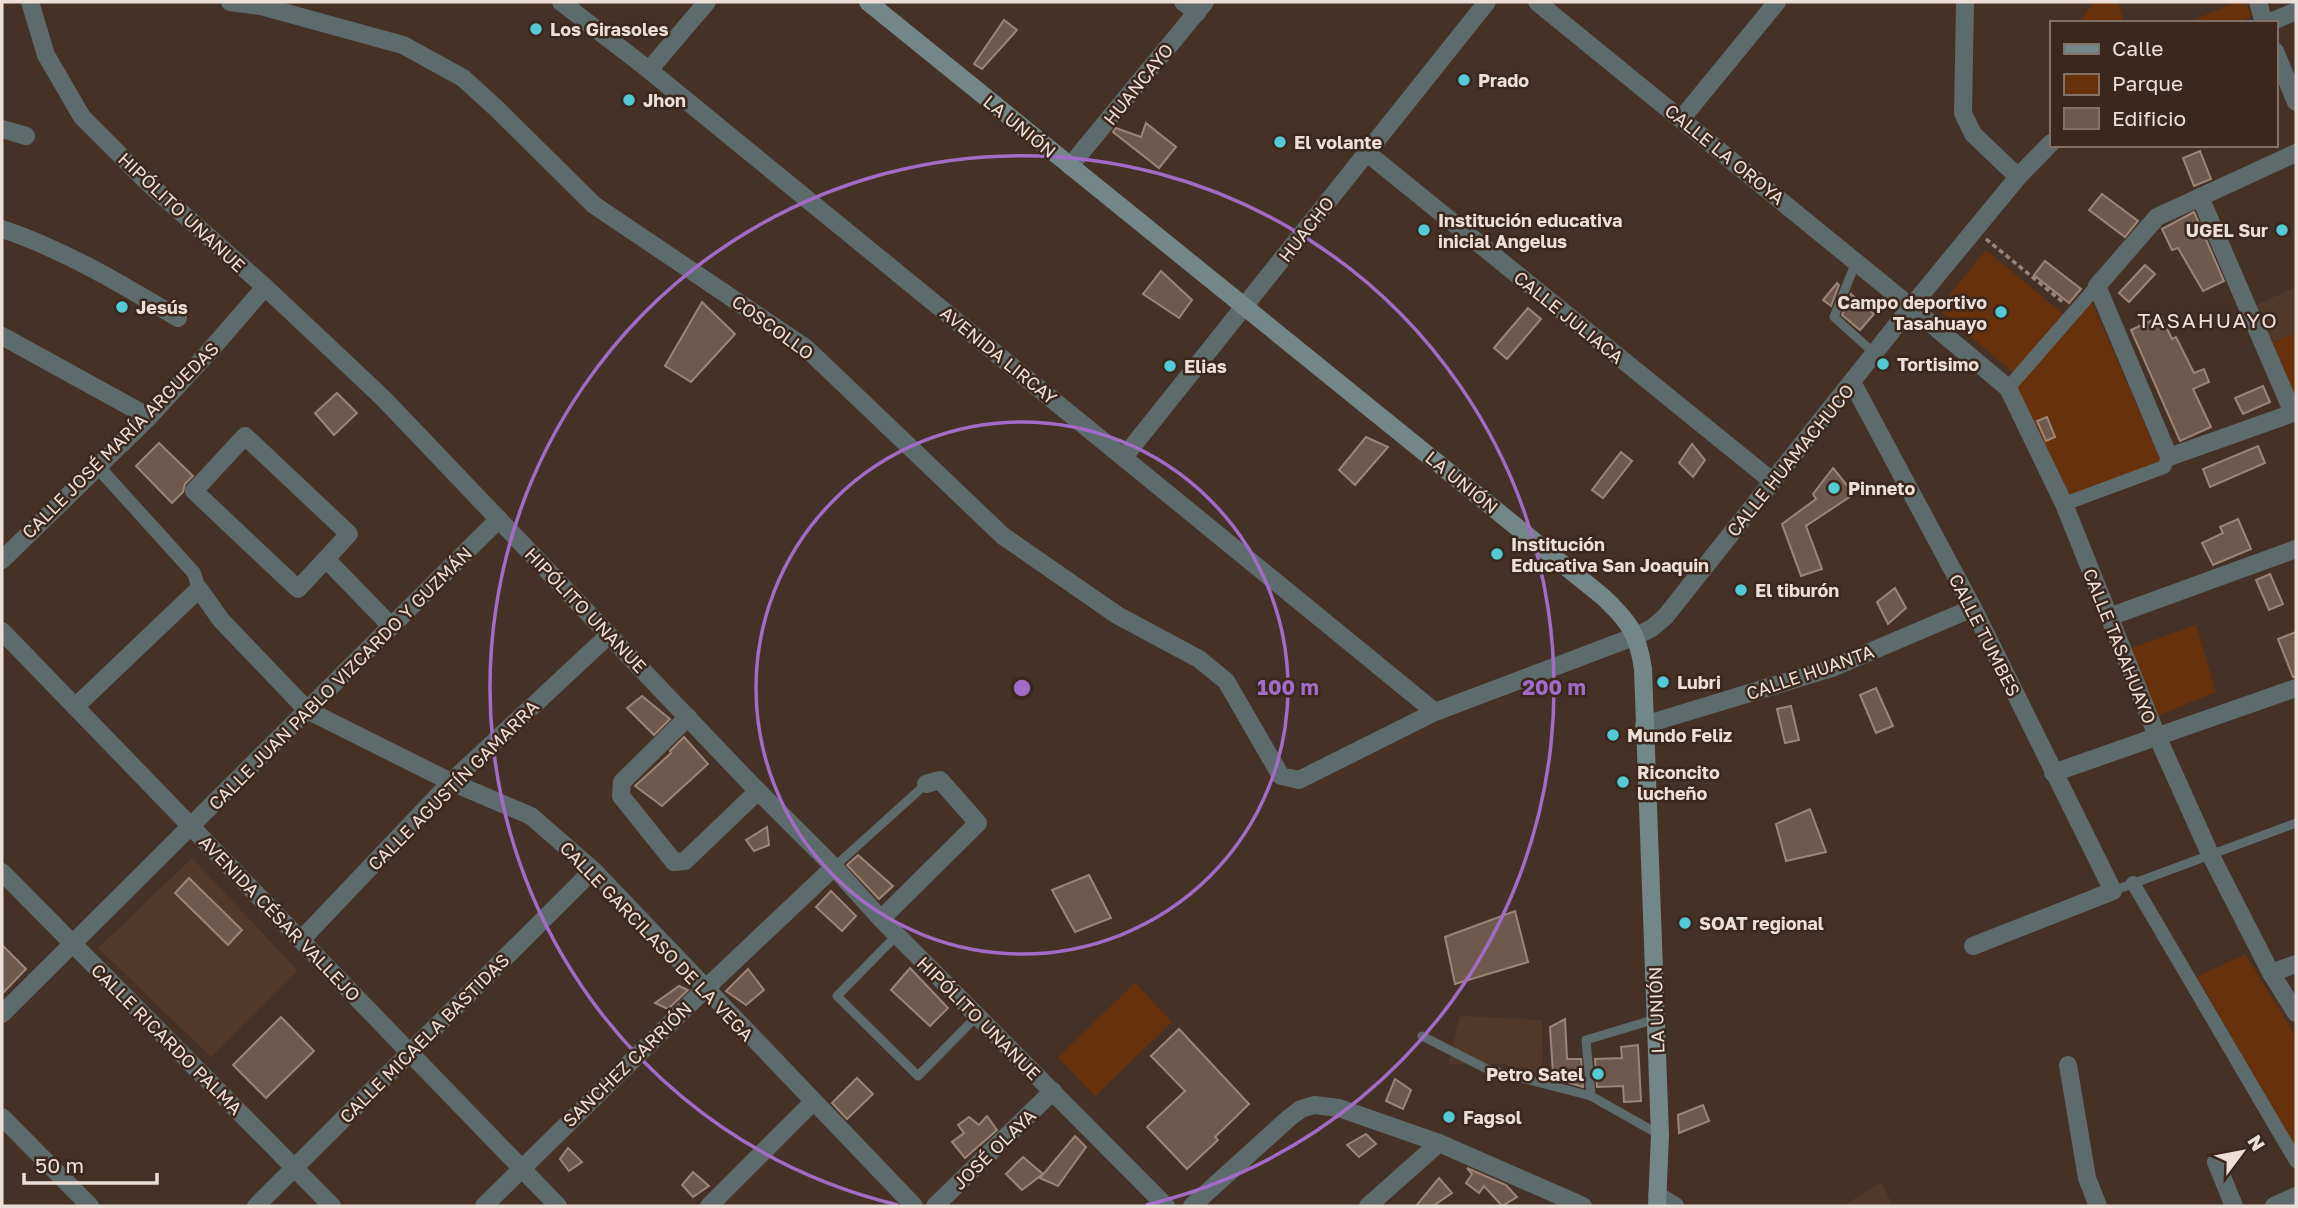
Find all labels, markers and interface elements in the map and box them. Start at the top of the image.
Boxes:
place label: Los Girasoles [550,18,669,40]
marker: Los Girasoles [528,21,544,37]
legend [2050,21,2277,147]
text: Calle [2112,35,2164,61]
street label: HUANCAYO [1098,39,1178,129]
place label: Prado [1478,69,1529,91]
text: Parque [2112,70,2183,96]
marker: Prado [1456,72,1472,88]
place label: Jhon [643,89,686,111]
street label: LA UNIÓN [979,90,1061,162]
marker: Jhon [621,92,637,108]
street label: CALLE LA OROYA [1661,99,1789,209]
text: Edificio [2112,105,2186,131]
place label: El volante [1294,131,1383,153]
marker: El volante [1272,134,1288,150]
street label: HIPÓLITO UNANUE [114,147,250,277]
street label: HUACHO [1274,192,1338,266]
place label: Institución educativa inicial Angelus [1438,209,1622,252]
place label: UGEL Sur [2186,219,2268,241]
marker: Institución educativa inicial Angelus [1416,222,1432,238]
marker: UGEL Sur [2274,222,2290,238]
street label: CALLE JULIACA [1510,266,1628,368]
street label: COSCOLLO [728,290,818,364]
place label: Campo deportivo Tasahuayo [1837,291,1987,334]
place label: Jesús [136,296,188,318]
marker: Jesús [114,299,130,315]
street label: AVENIDA LIRCAY [936,301,1062,409]
marker: Campo deportivo Tasahuayo [1993,304,2009,320]
district label: TASAHUAYO [2137,307,2279,333]
street label: CALLE JOSÉ MARÍA ARGUEDAS [17,337,223,543]
place label: Tortisimo [1897,353,1979,375]
place label: Elias [1184,355,1227,377]
marker: Tortisimo [1875,356,1891,372]
marker: Elias [1162,358,1178,374]
street label: CALLE HUAMACHUCO [1722,379,1858,541]
street label: LA UNIÓN [1421,446,1503,518]
place label: Pinneto [1848,477,1915,499]
marker: Pinneto [1826,480,1842,496]
place label: Institución Educativa San Joaquin [1511,533,1709,576]
street label: CALLE JUAN PABLO VIZCARDO Y GUZMÁN [204,542,476,814]
street label: HIPÓLITO UNANUE [521,543,651,677]
marker: Institución Educativa San Joaquin [1489,546,1505,562]
street label: CALLE TASAHUAYO [2079,565,2161,727]
street label: CALLE TUMBES [1945,570,2025,700]
place label: El tiburón [1755,579,1839,601]
marker: El tiburón [1733,582,1749,598]
street label: CALLE HUANTA [1743,640,1877,704]
place label: Lubri [1677,671,1721,693]
text: 100 m [1257,674,1319,700]
text: 200 m [1522,674,1586,700]
marker: Lubri [1655,674,1671,690]
centre of rings [1010,676,1034,700]
street label: CALLE AGUSTÍN GAMARRA [363,695,543,875]
place label: Mundo Feliz [1627,724,1732,746]
marker: Mundo Feliz [1605,727,1621,743]
place label: Riconcito lucheño [1637,761,1720,804]
marker: Riconcito lucheño [1615,774,1631,790]
street label: AVENIDA CÉSAR VALLEJO [195,830,365,1006]
street label: CALLE GARCILASO DE LA VEGA [556,837,758,1045]
place label: SOAT regional [1699,912,1824,934]
marker: SOAT regional [1677,915,1693,931]
street label: CALLE MICAELA BASTIDAS [335,949,513,1127]
street label: HIPÓLITO UNANUE [913,952,1045,1084]
street label: CALLE RICARDO PALMA [87,959,247,1119]
street label: LA UNIÓN [1643,966,1669,1054]
street label: SANCHEZ CARRIÓN [558,997,696,1131]
place label: Petro Satel [1486,1063,1584,1085]
marker: Petro Satel [1590,1066,1606,1082]
street label: JOSÉ OLAYA [948,1104,1040,1194]
place label: Fagsol [1463,1106,1522,1128]
marker: Fagsol [1441,1109,1457,1125]
north arrow [2207,1117,2277,1187]
text: N [2243,1131,2270,1155]
scale bar [24,1142,158,1186]
text: 50 m [35,1152,84,1178]

